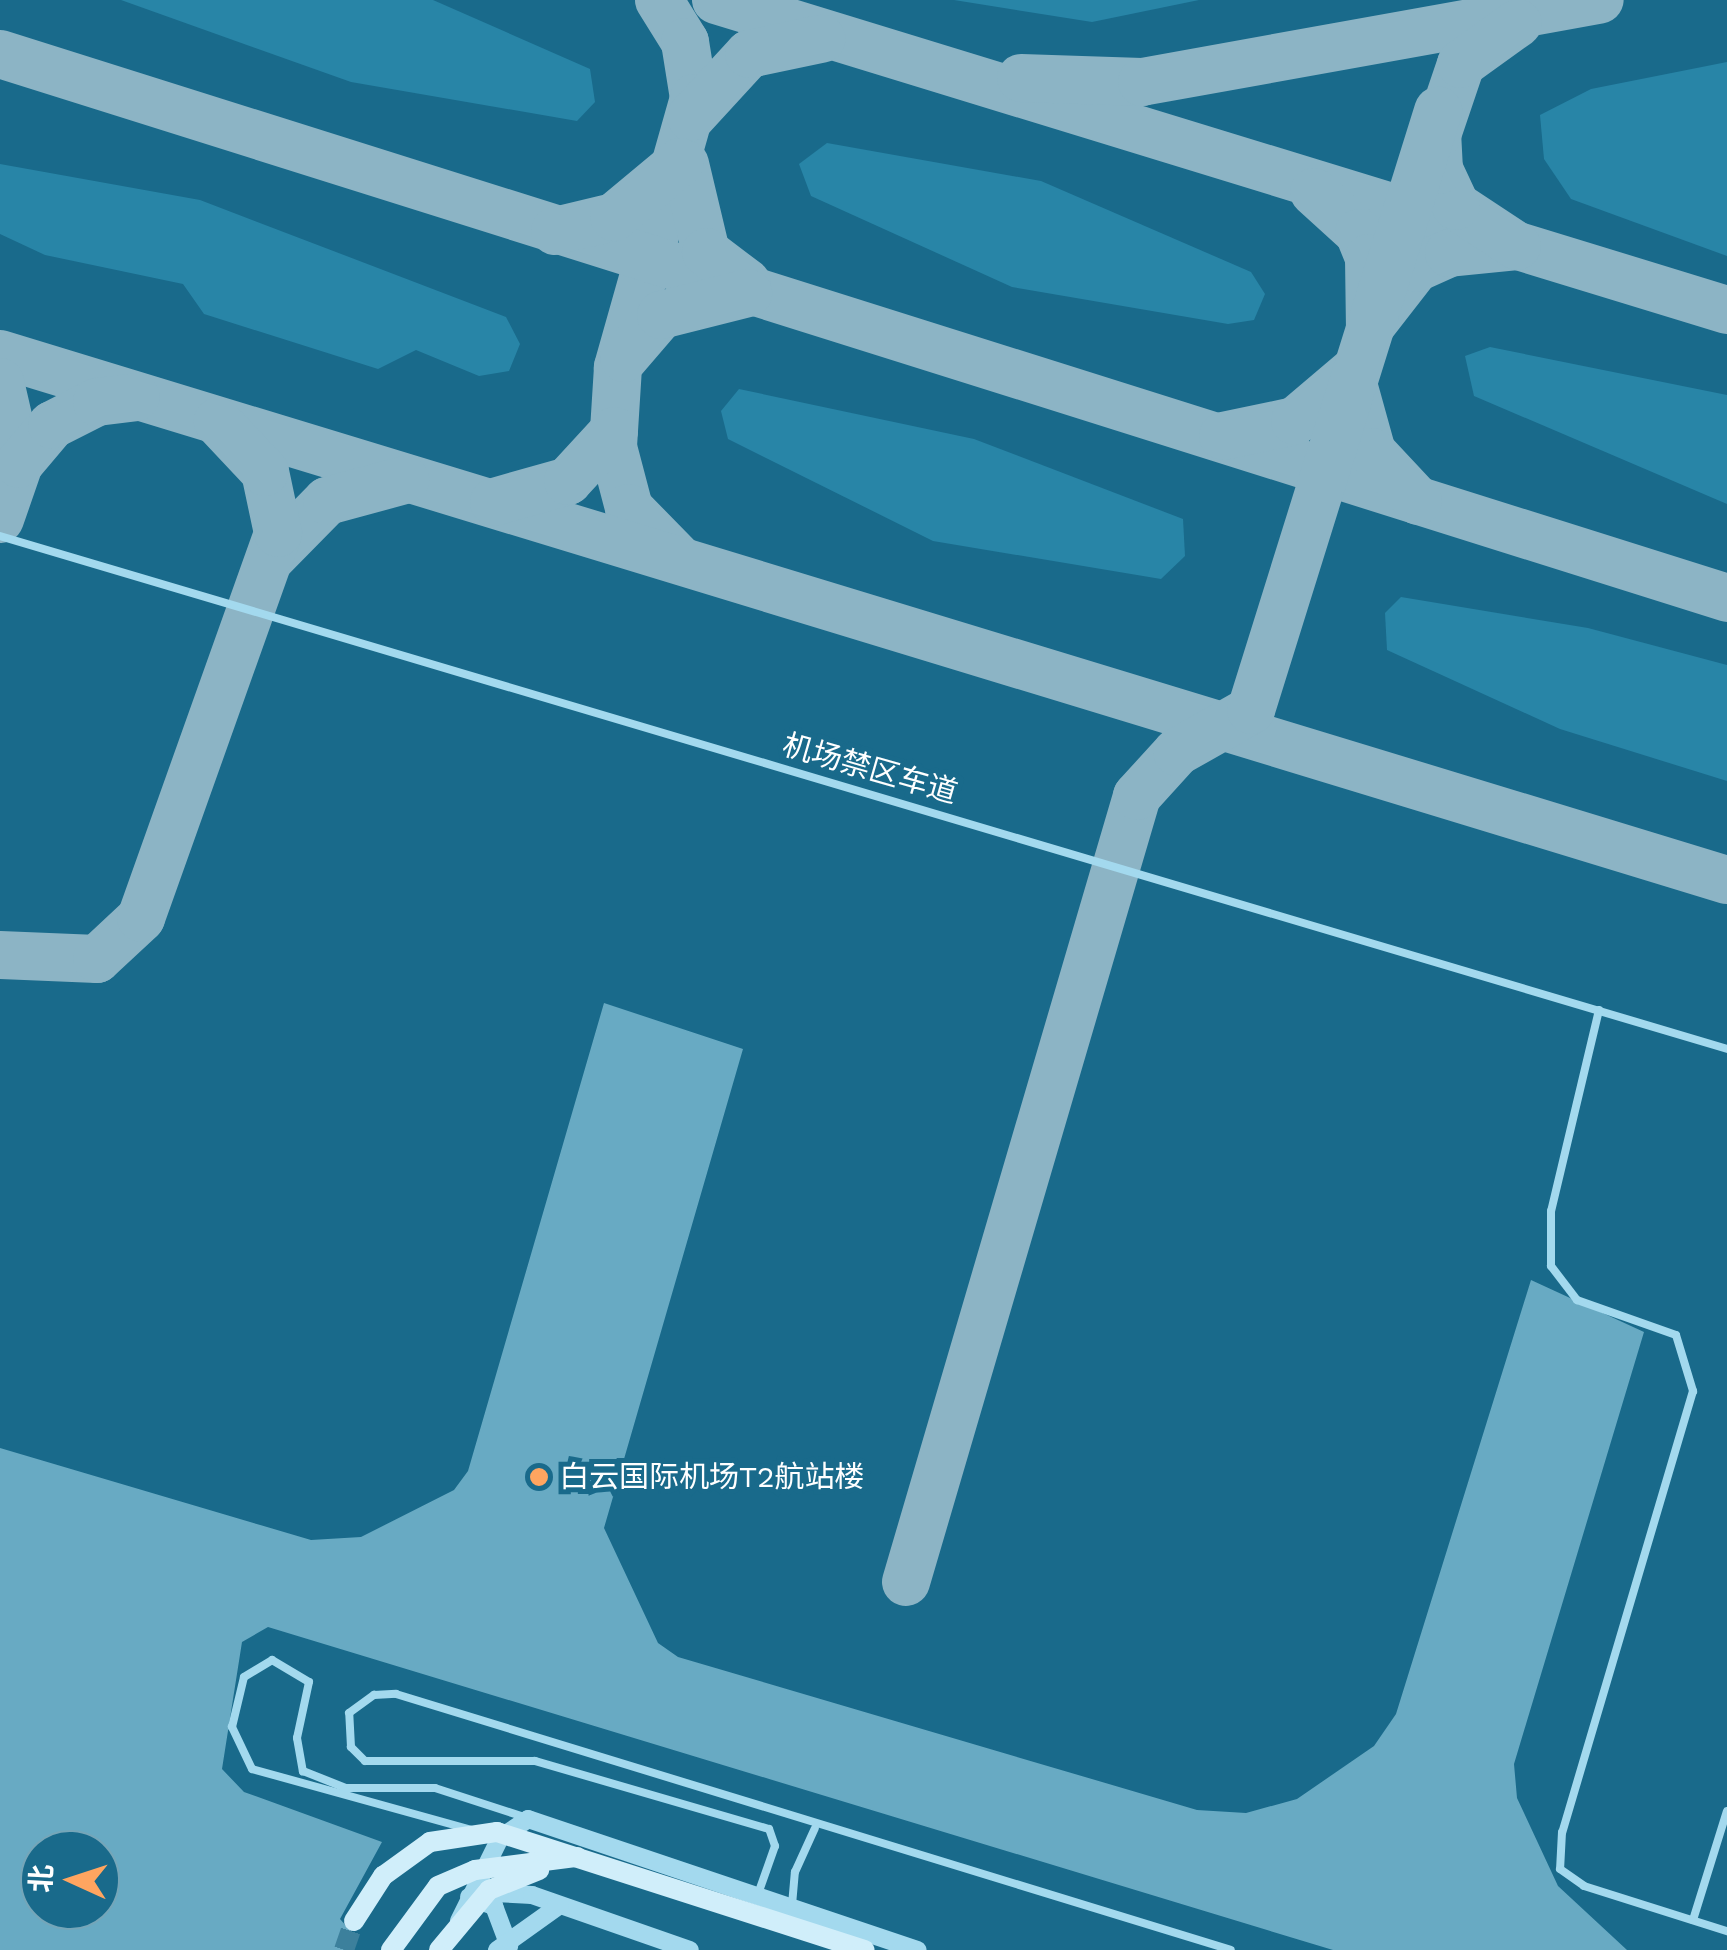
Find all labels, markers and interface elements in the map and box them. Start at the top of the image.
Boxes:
street label: 机场禁区车道 [779,727,961,811]
place label: 白云国际机场T2航站楼 [559,1459,865,1495]
marker: 白云国际机场T2航站楼 [528,1466,550,1488]
north arrow [20,1830,120,1930]
text: 北 [24,1864,59,1893]

